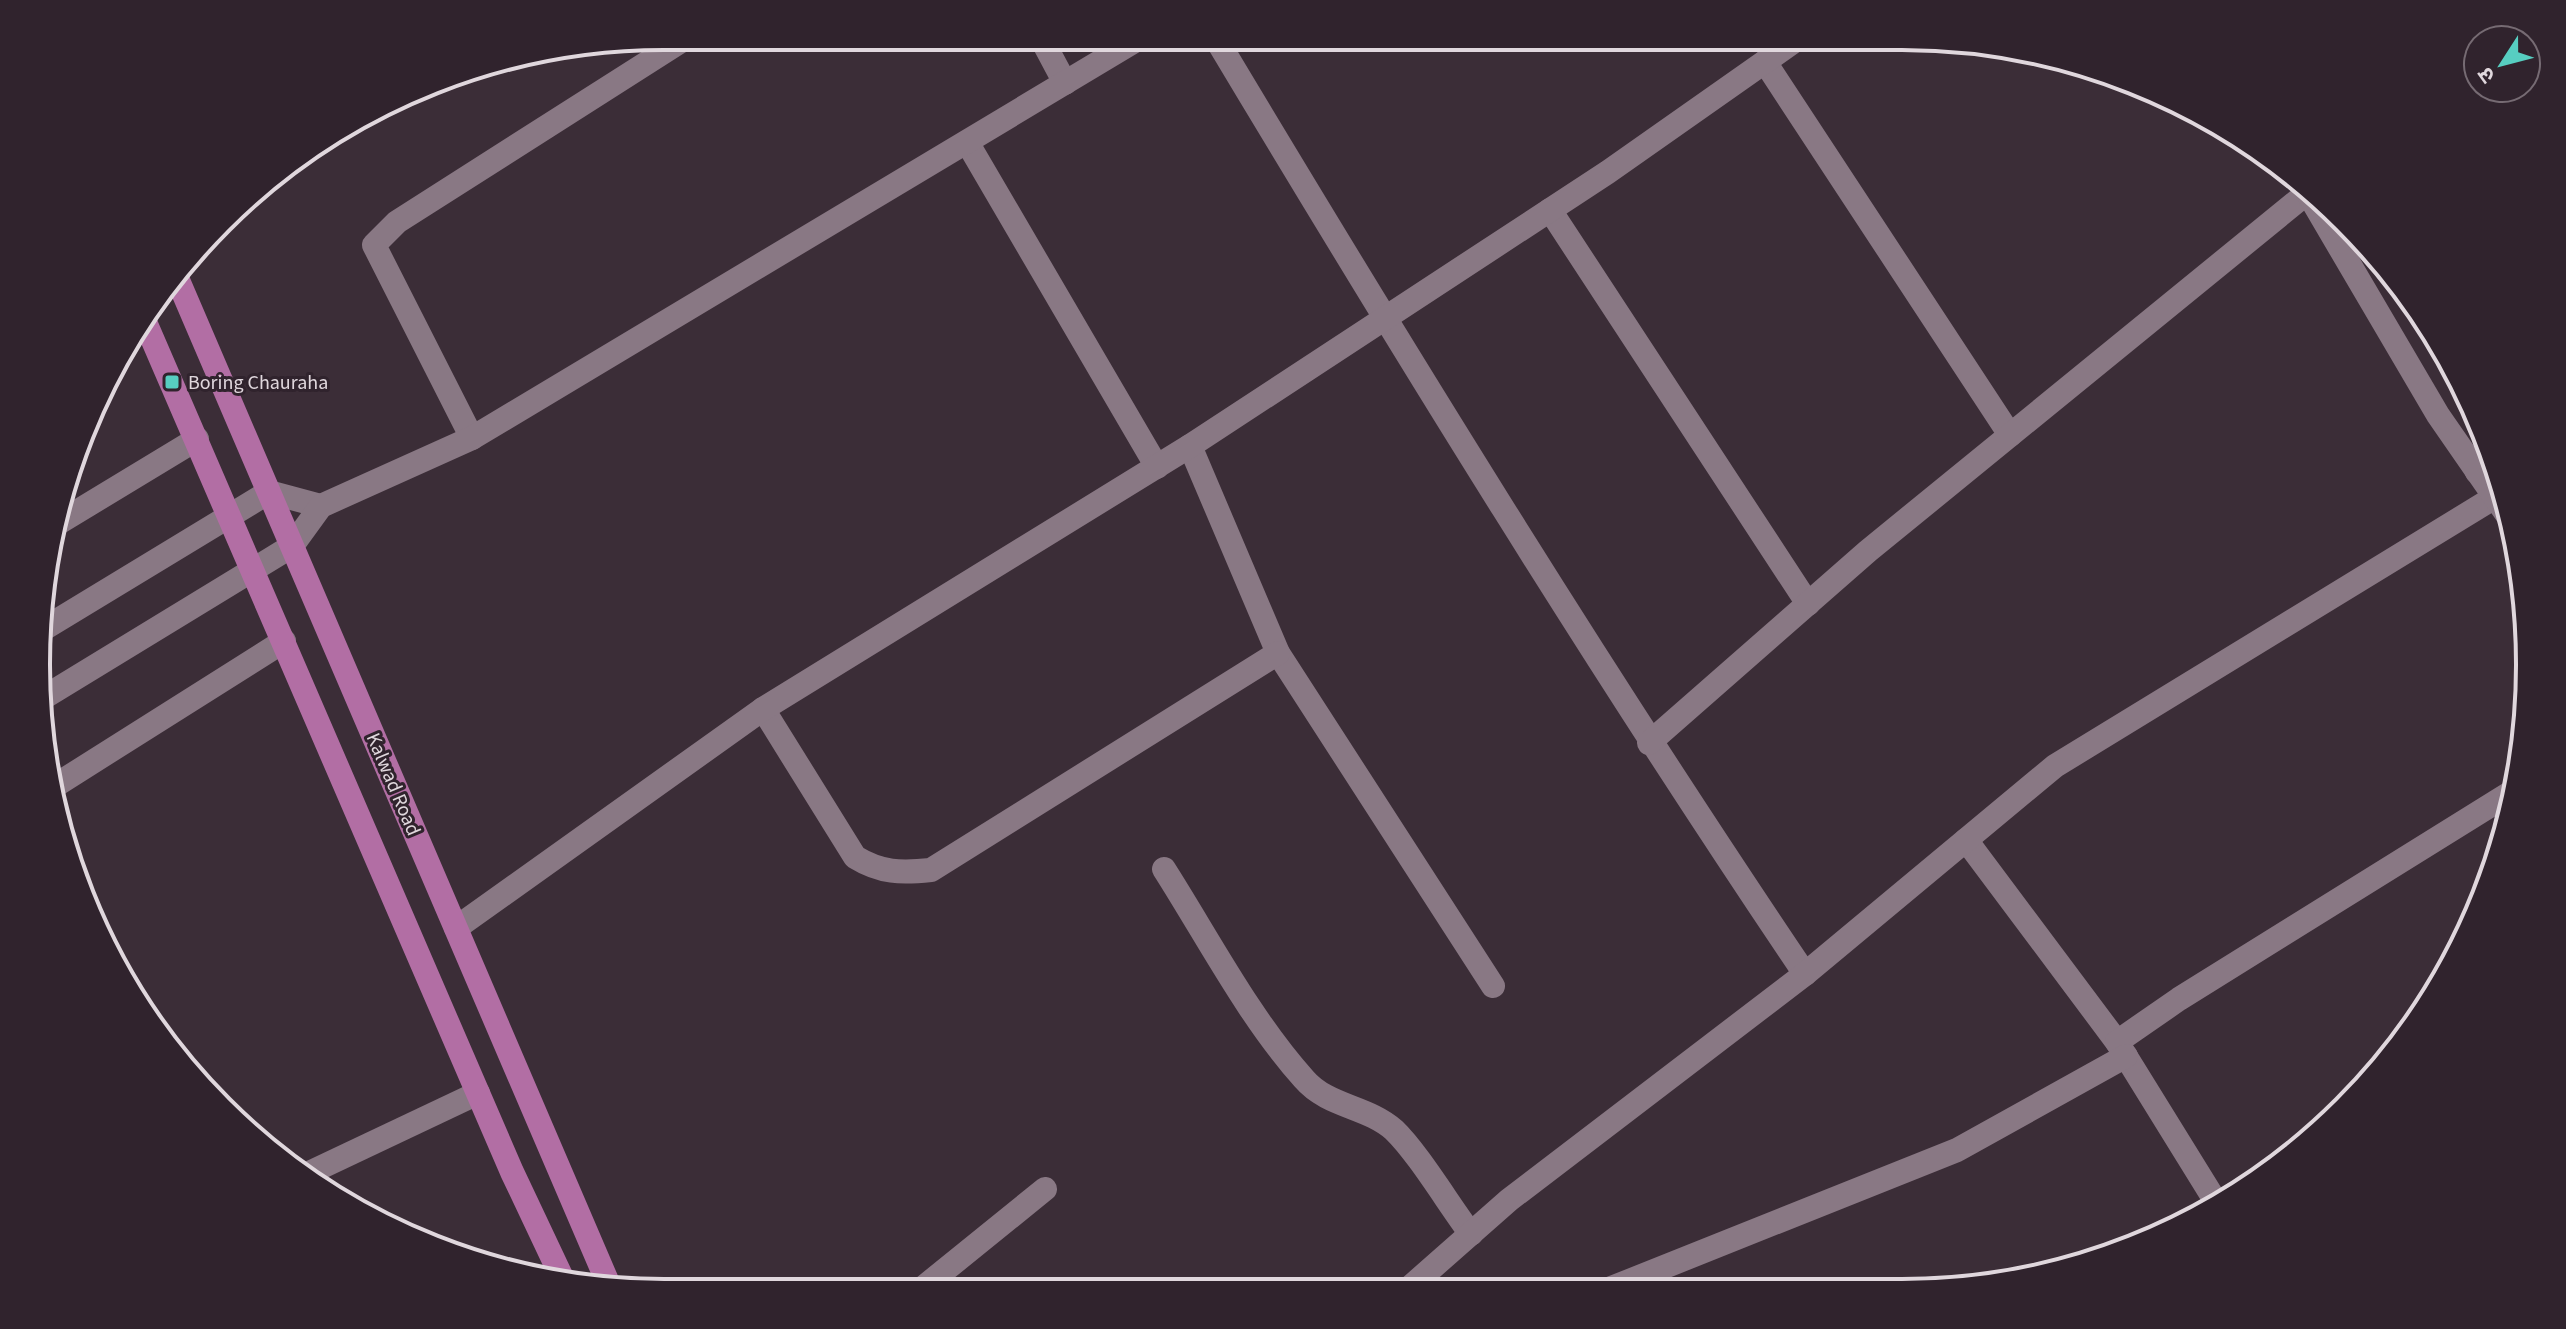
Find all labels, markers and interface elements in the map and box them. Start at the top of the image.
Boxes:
north arrow [2462,24,2542,104]
text: उ [2469,60,2503,90]
place label: Boring Chauraha [188,369,328,397]
marker: Boring Chauraha [163,373,181,391]
street label: Kalwad Road [359,729,427,840]

